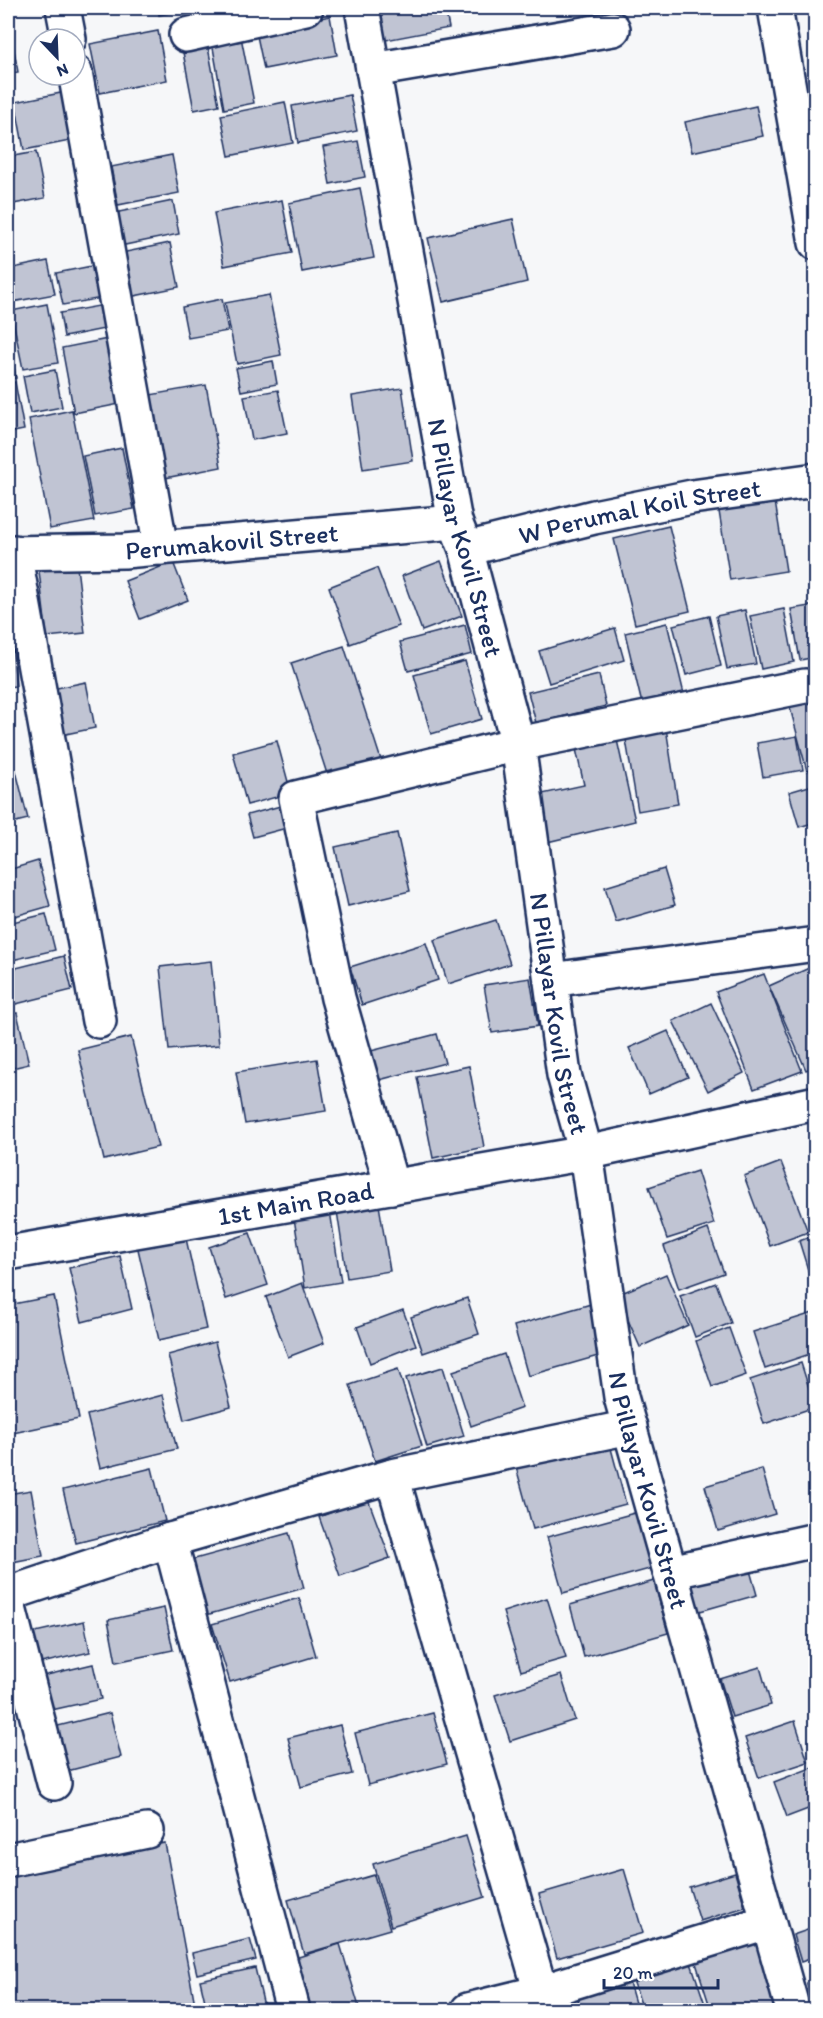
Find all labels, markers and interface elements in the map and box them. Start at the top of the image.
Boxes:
north arrow [27,27,87,87]
text: N [54,59,71,81]
street label: N Pillayar Kovil Street [421,416,510,661]
street label: W Perumal Koil Street [515,472,763,551]
street label: Perumakovil Street [124,516,340,567]
street label: N Pillayar Kovil Street [523,890,596,1138]
street label: 1st Main Road [215,1174,377,1232]
street label: N Pillayar Kovil Street [602,1369,696,1613]
scale bar [604,1952,718,1990]
text: 20 m [613,1962,653,1984]

